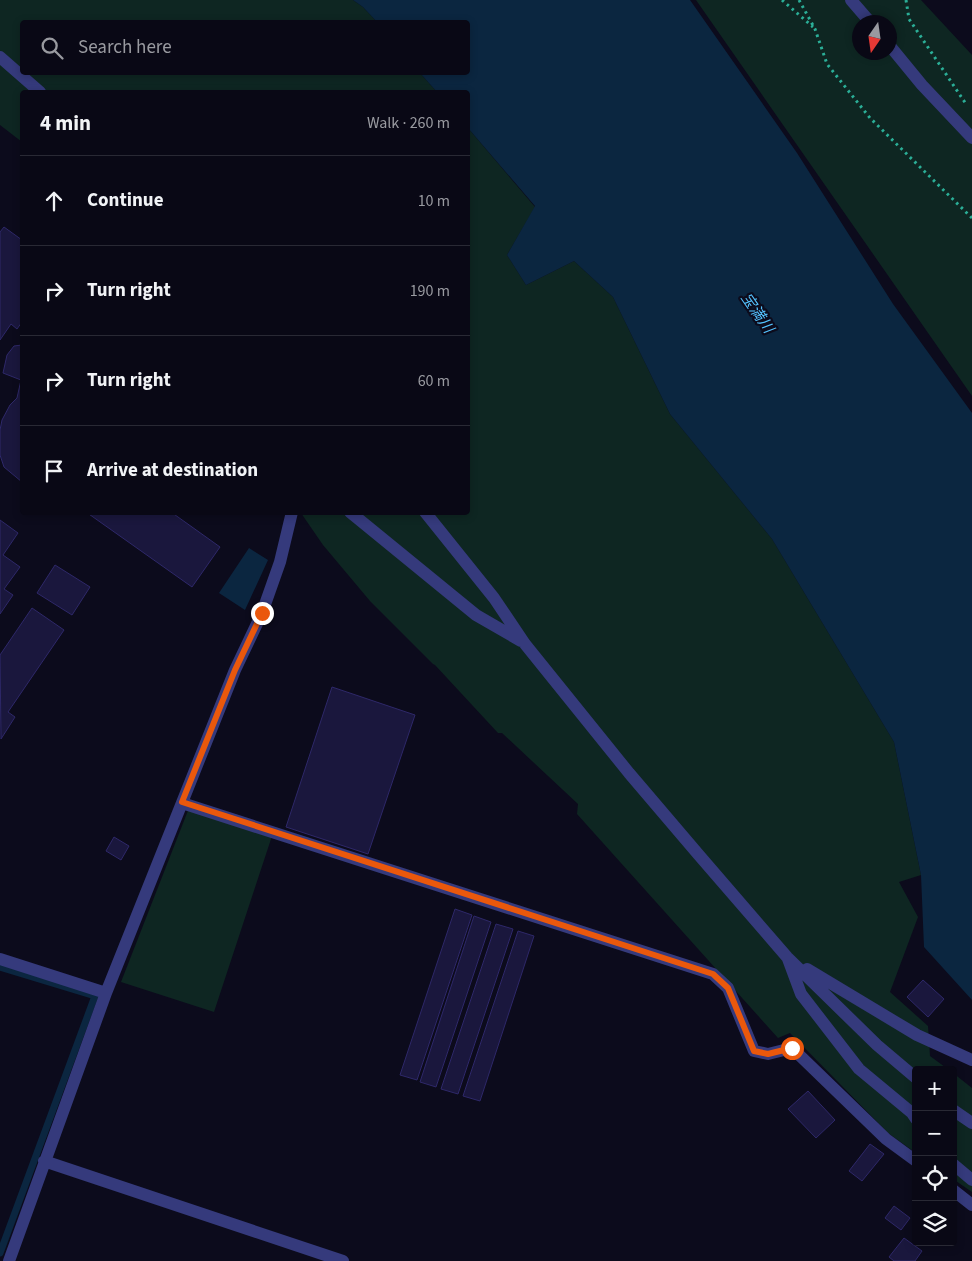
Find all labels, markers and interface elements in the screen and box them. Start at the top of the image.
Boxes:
north arrow [852,15,897,60]
search box [20,20,470,75]
icon: search [38,34,66,62]
text: Search here [78,34,172,61]
text: 4 min [40,108,91,138]
text: Walk · 260 m [367,112,450,134]
icon: ahead [40,187,68,215]
text: Continue [87,187,164,214]
text: 10 m [418,190,450,212]
icon: right [40,277,68,305]
text: Turn right [87,277,171,304]
text: 190 m [410,280,450,302]
water label: 宝満川 [735,289,780,339]
icon: right [40,367,68,395]
text: Turn right [87,367,171,394]
text: 60 m [418,370,450,392]
icon: arrive [40,457,68,485]
text: Arrive at destination [87,457,258,484]
route end [251,602,274,625]
route start [781,1037,804,1060]
map controls [912,1066,957,1246]
button: + [912,1066,957,1111]
button: − [912,1111,957,1156]
button: locate [912,1156,957,1201]
button: layers [912,1201,957,1246]

